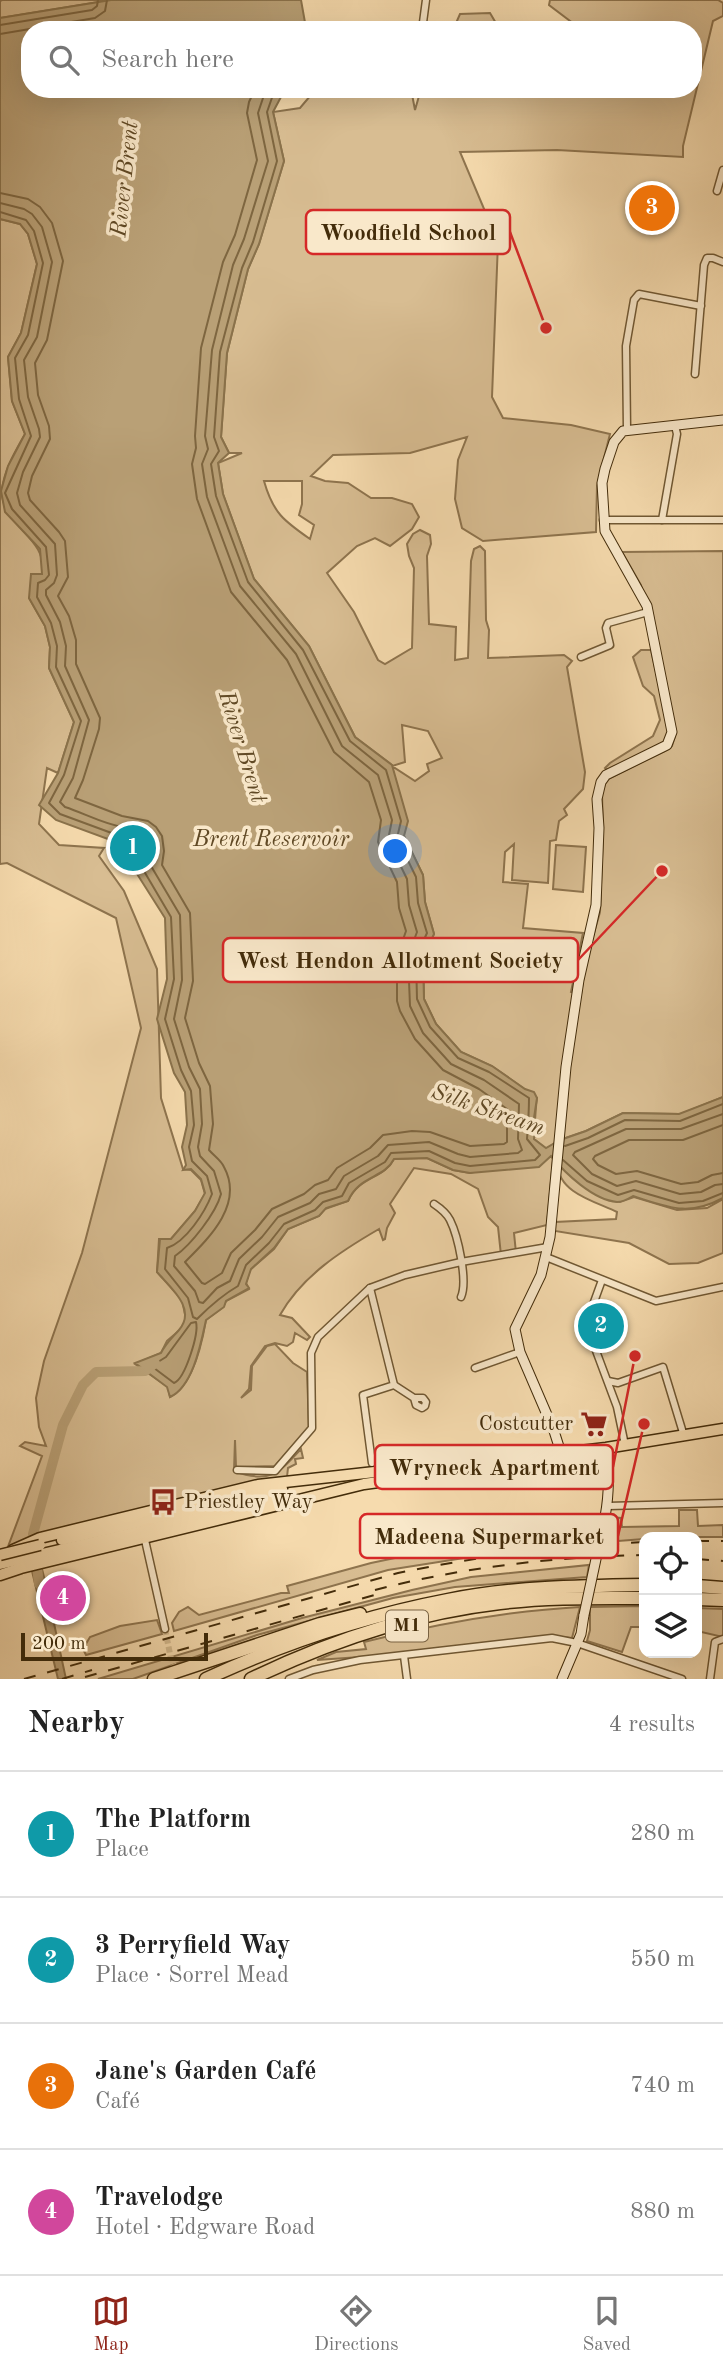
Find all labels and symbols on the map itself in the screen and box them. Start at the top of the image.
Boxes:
water label: River Brent [107,119,143,239]
pin: 3 [629,182,675,234]
callout: Woodfield School [306,210,510,254]
text: Woodfield School [320,222,496,245]
water label: River Brent [214,687,270,807]
pin: 1 [110,822,156,874]
water label: Brent Reservoir [192,828,350,851]
your location [378,834,412,868]
callout: West Hendon Allotment Society [223,938,578,982]
text: West Hendon Allotment Society [237,950,563,973]
water label: Silk Stream [428,1080,548,1140]
pin: 2 [578,1300,624,1352]
supermarket icon: Costcutter [579,1409,609,1439]
place label: Costcutter [479,1414,573,1435]
callout: Wryneck Apartment [375,1445,613,1489]
text: Wryneck Apartment [389,1457,599,1480]
bus stop icon: Priestley Way [148,1487,178,1517]
place label: Priestley Way [184,1492,313,1513]
callout: Madeena Supermarket [360,1514,618,1558]
text: Madeena Supermarket [374,1526,604,1549]
pin: 4 [40,1572,86,1624]
road number: M1 [386,1610,428,1642]
scale bar [21,1630,208,1662]

